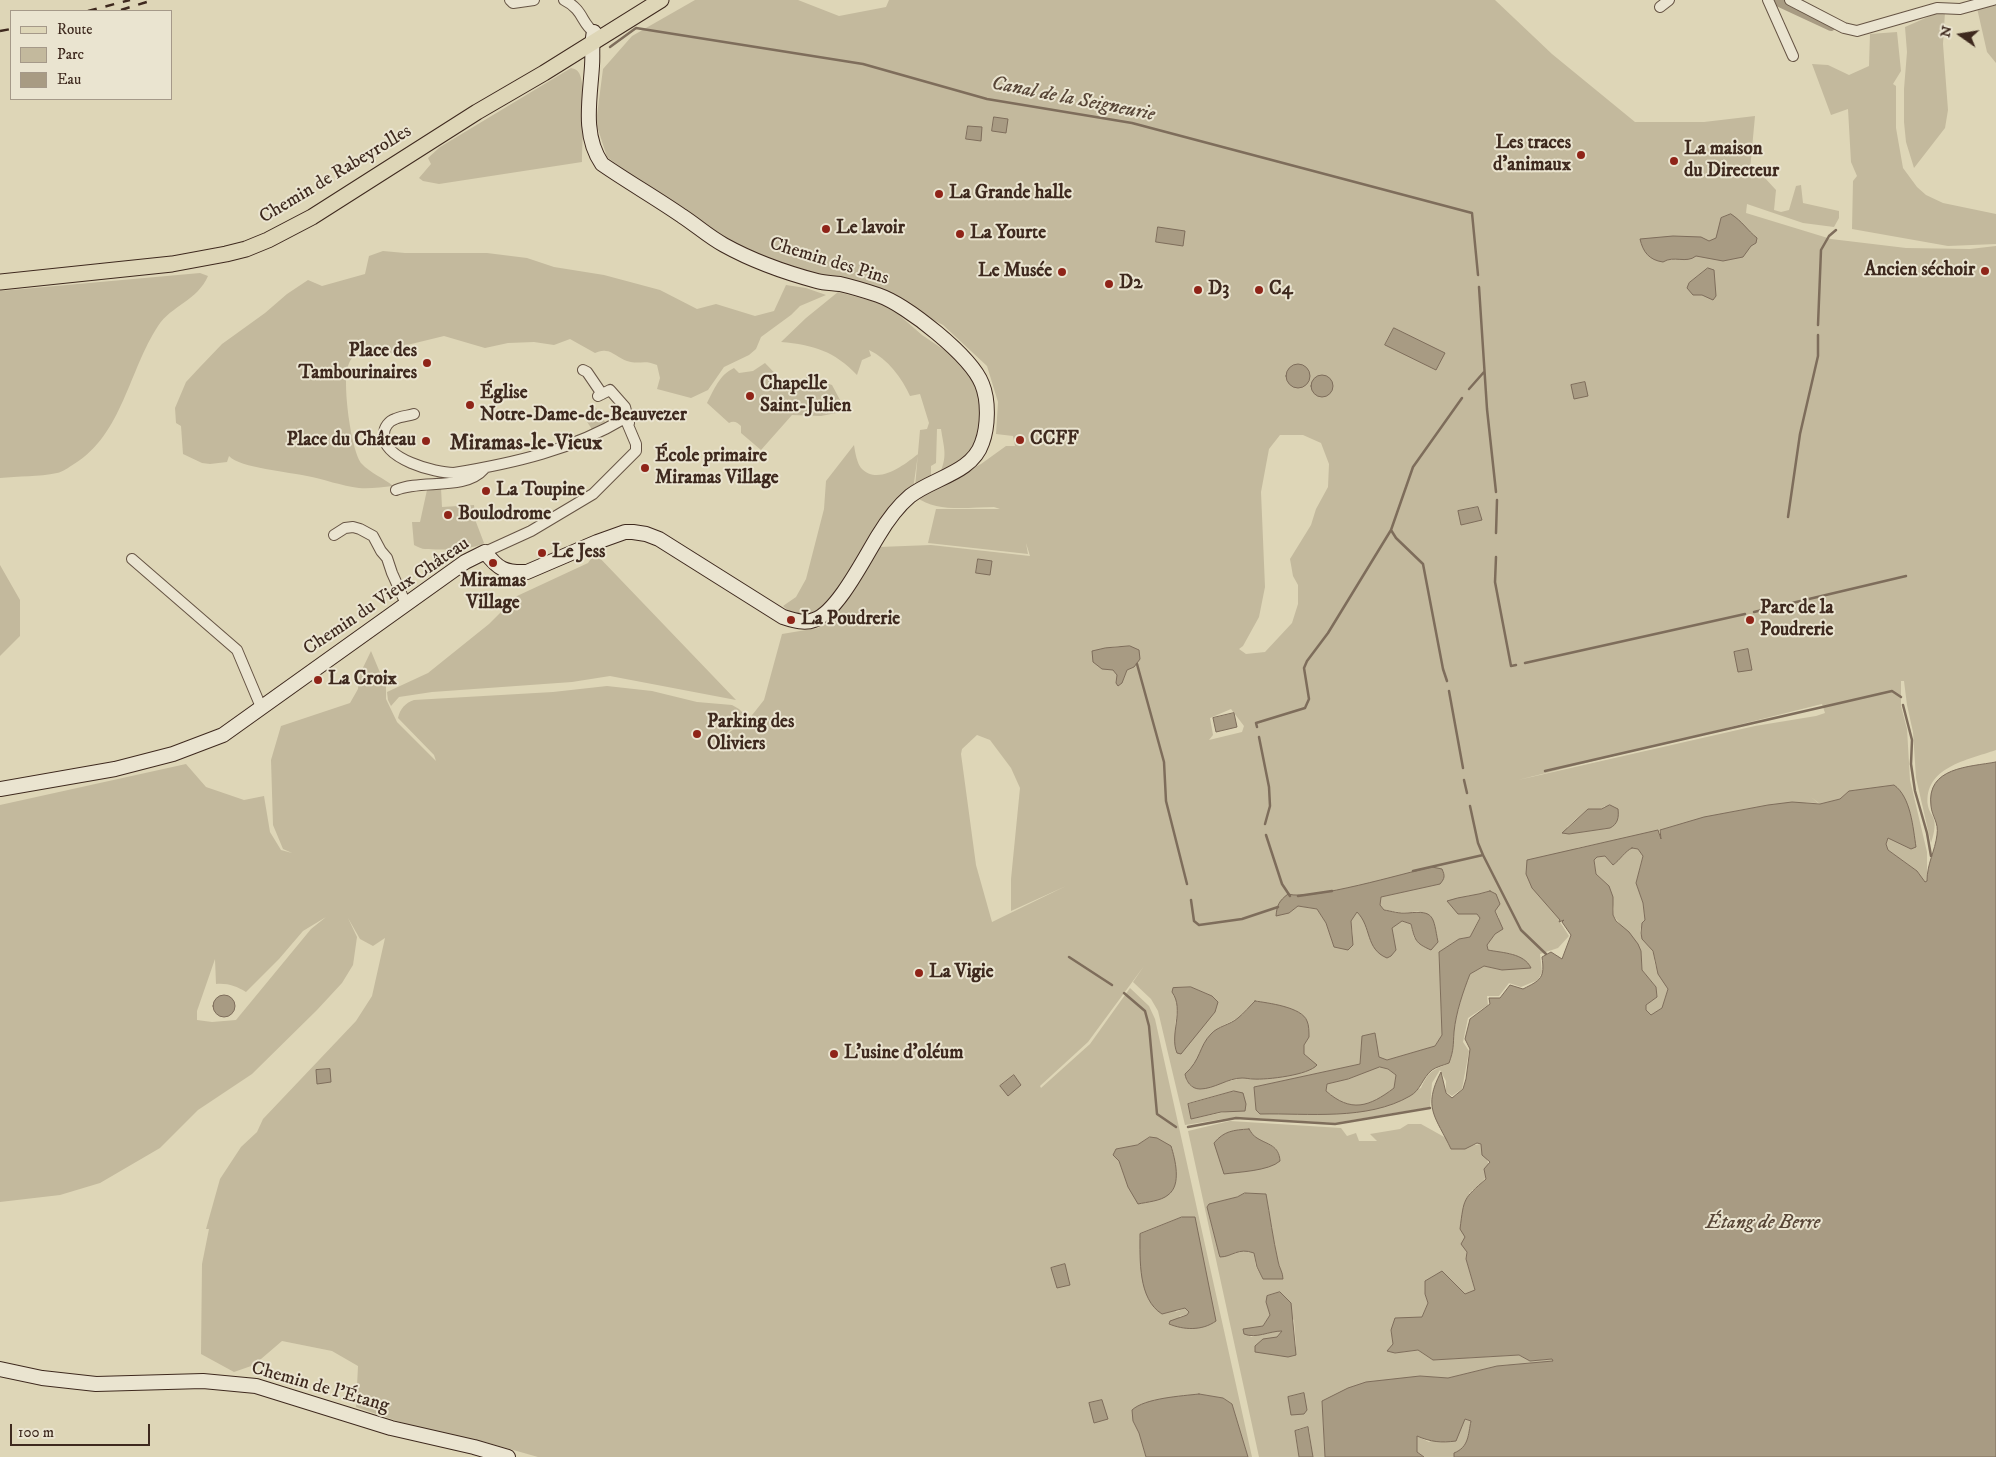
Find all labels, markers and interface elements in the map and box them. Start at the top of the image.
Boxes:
legend [10,10,172,100]
north arrow [1936,10,1986,60]
text: Route [57,20,92,39]
text: N [1936,24,1956,39]
text: Parc [57,45,84,64]
text: Eau [57,70,81,89]
water label: Canal de la Seigneurie [989,72,1157,128]
street label: Chemin de Rabeyrolles [256,121,416,229]
place label: Les traces d'animaux [1493,133,1571,177]
place label: La maison du Directeur [1684,139,1779,183]
marker: Les traces d'animaux [1575,149,1587,161]
marker: La maison du Directeur [1668,155,1680,167]
place label: La Grande halle [949,183,1072,205]
marker: La Grande halle [933,188,945,200]
place label: Le lavoir [836,218,905,240]
marker: Le lavoir [820,223,832,235]
place label: La Yourte [970,223,1046,245]
marker: La Yourte [954,228,966,240]
street label: Chemin des Pins [767,233,891,291]
place label: Ancien séchoir [1865,260,1975,282]
place label: Le Musée [978,261,1052,283]
marker: Ancien séchoir [1979,265,1991,277]
marker: Le Musée [1056,266,1068,278]
place label: D2 [1119,273,1142,295]
marker: D2 [1103,278,1115,290]
place label: D3 [1208,279,1229,301]
place label: C4 [1269,279,1293,301]
marker: D3 [1192,284,1204,296]
marker: C4 [1253,284,1265,296]
place label: Place des Tambourinaires [299,341,417,385]
marker: Place des Tambourinaires [421,357,433,369]
place label: Chapelle Saint-Julien [760,374,851,418]
place label: Église Notre-Dame-de-Beauvezer [480,383,687,427]
marker: Chapelle Saint-Julien [744,390,756,402]
marker: Église Notre-Dame-de-Beauvezer [464,399,476,411]
place label: CCFF [1030,429,1079,451]
place label: Place du Château [287,430,416,452]
district label: Miramas-le-Vieux [450,432,602,458]
marker: CCFF [1014,434,1026,446]
marker: Place du Château [420,435,432,447]
place label: École primaire Miramas Village [655,446,779,490]
marker: École primaire Miramas Village [639,462,651,474]
place label: La Toupine [496,480,585,502]
marker: La Toupine [480,485,492,497]
place label: Boulodrome [458,504,551,526]
marker: Boulodrome [442,509,454,521]
street label: Chemin du Vieux Château [300,533,474,661]
place label: Le Jess [552,542,605,564]
marker: Le Jess [536,547,548,559]
marker: Miramas Village [487,557,499,569]
place label: Miramas Village [460,571,526,615]
place label: Parc de la Poudrerie [1760,598,1834,642]
place label: La Poudrerie [801,609,900,631]
marker: La Poudrerie [785,614,797,626]
marker: Parc de la Poudrerie [1744,614,1756,626]
place label: La Croix [328,669,397,691]
marker: La Croix [312,674,324,686]
place label: Parking des Oliviers [707,712,794,756]
marker: Parking des Oliviers [691,728,703,740]
place label: La Vigie [929,962,994,984]
marker: La Vigie [913,967,925,979]
place label: L'usine d'oléum [844,1043,963,1065]
marker: L'usine d'oléum [828,1048,840,1060]
water label: Étang de Berre [1706,1212,1820,1236]
street label: Chemin de l’Étang [248,1357,392,1419]
scale bar [12,1414,152,1446]
text: 100 m [18,1423,54,1442]

